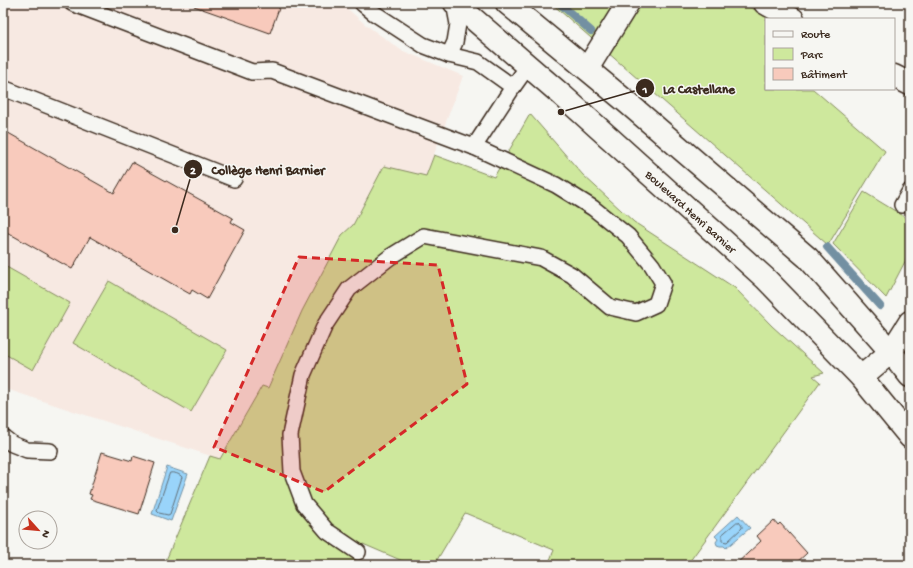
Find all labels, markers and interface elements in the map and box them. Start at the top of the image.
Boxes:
legend [765,18,895,90]
text: Route [801,29,831,43]
text: Parc [800,49,824,63]
text: Bâtiment [800,69,848,83]
callout: La Castellane [635,76,743,101]
text: La Castellane [663,83,736,98]
text: 1 [642,84,648,98]
callout: Collège Henri Barnier [183,157,332,182]
text: Collège Henri Barnier [211,164,326,179]
text: 2 [190,165,196,179]
street label: Boulevard Henri Barnier [641,168,739,259]
north arrow [18,510,58,550]
text: N [38,528,52,540]

